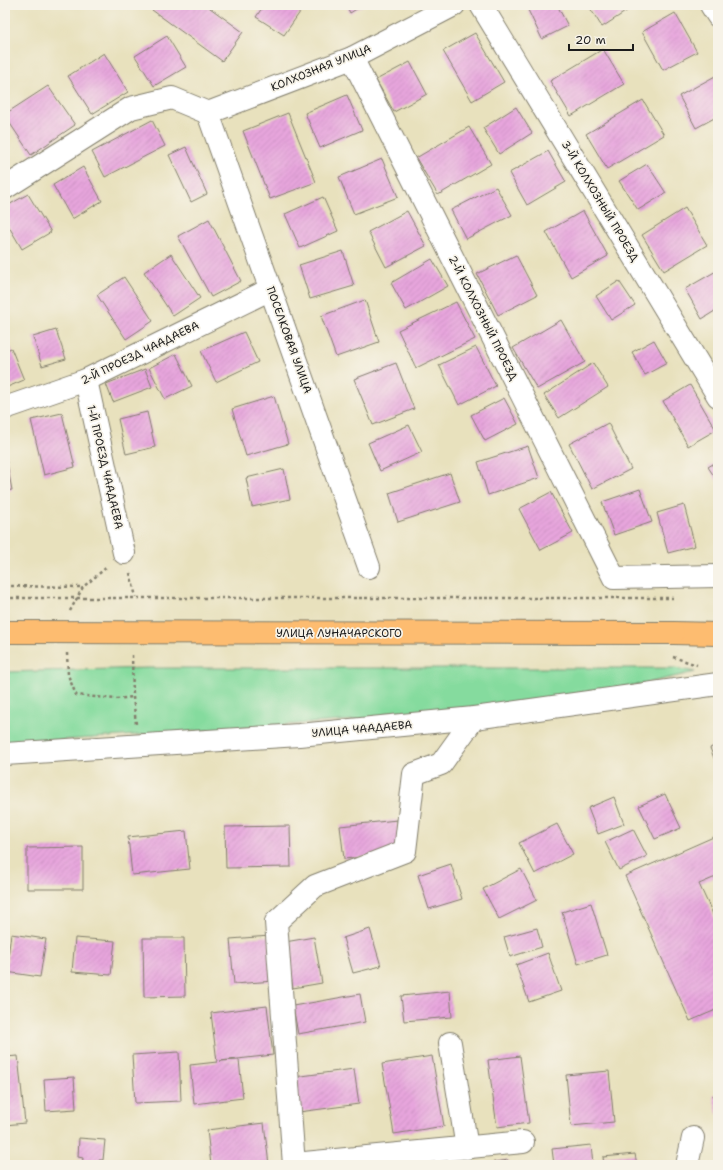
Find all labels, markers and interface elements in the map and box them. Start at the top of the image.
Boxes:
scale bar [569,26,633,52]
text: 20 m [575,32,606,48]
street label: КОЛХОЗНАЯ УЛИЦА [269,41,373,95]
street label: 3-Й КОЛХОЗНЫЙ ПРОЕЗД [558,137,643,265]
street label: 2-Й КОЛХОЗНЫЙ ПРОЕЗД [445,253,522,384]
street label: ПОСЕЛКОВАЯ УЛИЦА [263,284,315,396]
street label: 2-Й ПРОЕЗД ЧААДАЕВА [78,317,202,388]
street label: 1-Й ПРОЕЗД ЧААДАЕВА [83,403,128,531]
street label: УЛИЦА ЛУНАЧАРСКОГО [276,626,402,641]
street label: УЛИЦА ЧААДАЕВА [311,717,413,741]

